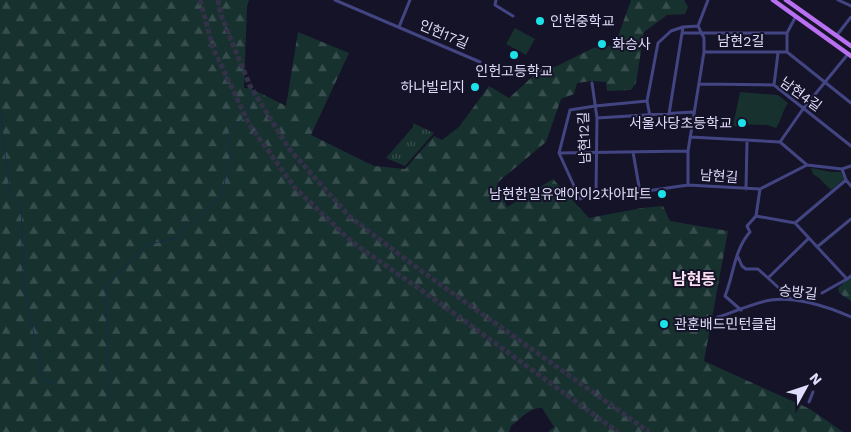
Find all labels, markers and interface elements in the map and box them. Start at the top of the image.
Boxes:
place label: 인헌중학교 [550,13,615,29]
marker: 인헌중학교 [534,15,546,27]
street label: 인헌17길 [417,16,471,52]
street label: 남현2길 [718,33,764,49]
place label: 화승사 [612,36,651,52]
marker: 화승사 [596,38,608,50]
marker: 인헌고등학교 [508,49,520,61]
place label: 인헌고등학교 [475,63,553,79]
street label: 남현4길 [777,74,825,114]
place label: 하나빌리지 [401,79,465,95]
marker: 하나빌리지 [469,81,481,93]
street label: 남현12길 [575,112,593,164]
place label: 서울사당초등학교 [629,115,732,131]
marker: 서울사당초등학교 [736,117,748,129]
street label: 남현길 [699,167,739,185]
place label: 남현한일유앤아이2차아파트 [489,186,652,202]
marker: 남현한일유앤아이2차아파트 [656,188,668,200]
district label: 남현동 [672,270,716,289]
street label: 승방길 [778,282,818,302]
place label: 관훈배드민턴클럽 [674,316,777,332]
marker: 관훈배드민턴클럽 [658,318,670,330]
north arrow [781,362,831,412]
text: N [806,370,825,388]

